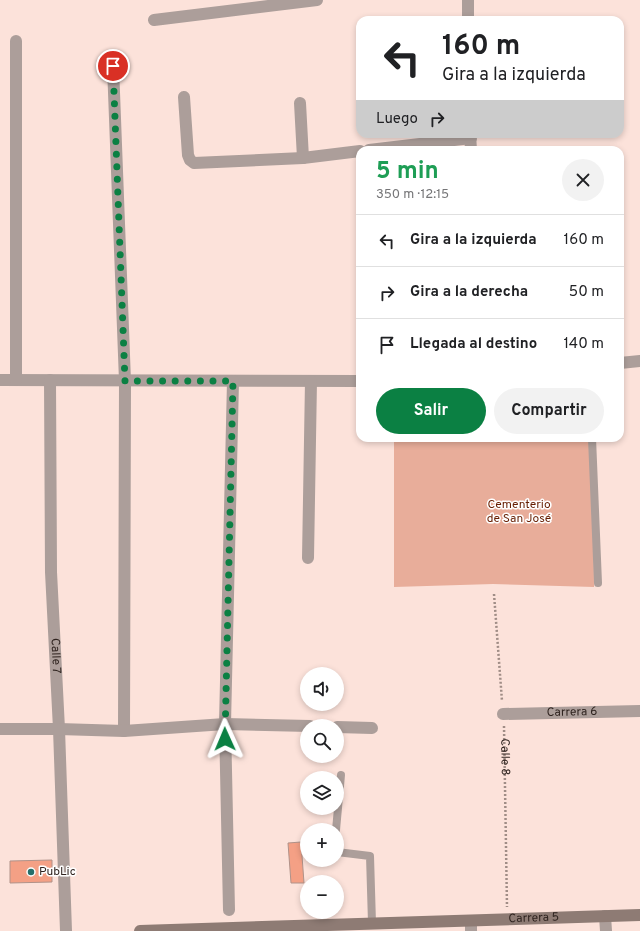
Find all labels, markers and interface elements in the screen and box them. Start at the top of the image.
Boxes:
text: 160 m [442,29,520,65]
icon: left [376,32,428,84]
pin [96,49,130,83]
icon: arrive [102,55,124,77]
text: Gira a la izquierda [442,64,586,87]
icon: right [426,108,448,130]
text: Luego [376,110,418,129]
text: 5 min [376,157,439,187]
button: close [562,159,604,201]
text: 350 m · 12:15 [376,187,449,203]
icon: left [376,230,398,252]
text: Gira a la izquierda [410,231,537,250]
text: 160 m [564,231,604,250]
icon: right [376,282,398,304]
text: Gira a la derecha [410,283,528,302]
text: 50 m [569,283,604,302]
icon: arrive [376,334,398,356]
text: Llegada al destino [410,335,537,354]
text: 140 m [564,335,604,354]
button: Salir [376,388,486,434]
button: Compartir [494,388,604,434]
park label: Cementerio de San José [487,497,551,527]
street label: Calle 7 [46,638,64,674]
map controls [300,667,344,919]
button: sound [300,667,344,711]
street label: Carrera 6 [547,704,597,721]
position arrow [204,718,246,760]
button: search [300,719,344,763]
street label: Calle 8 [496,738,513,776]
button: layers [300,771,344,815]
button: + [300,823,344,867]
place label: PubLic [39,864,76,880]
marker: PubLic [26,867,36,877]
button: − [300,875,344,919]
street label: Carrera 5 [508,910,559,927]

